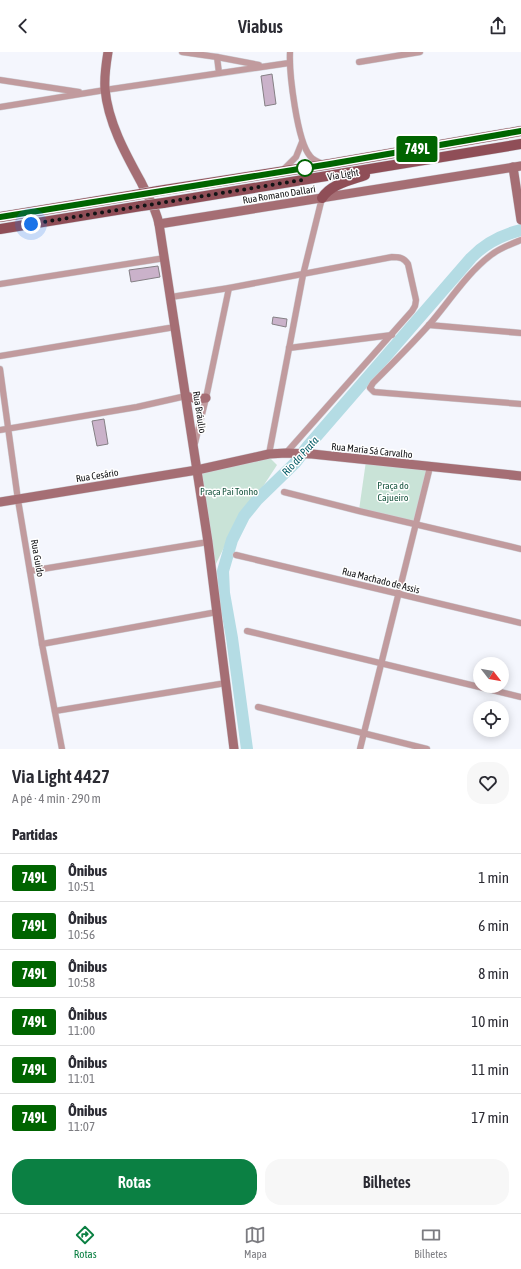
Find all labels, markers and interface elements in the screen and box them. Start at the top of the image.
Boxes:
icon: back [12,15,34,37]
icon: share [487,15,509,37]
text: Viabus [238,16,283,37]
line badge: 749L [389,136,445,162]
text: 749L [404,141,430,157]
unlabelled marker [296,159,314,177]
street label: Via Light [327,167,360,182]
street label: Rua Romano Dallari [242,183,316,206]
your location [21,214,41,234]
street label: Rua Bráulio [191,390,208,434]
water label: Rio da Prata [279,434,321,478]
street label: Rua Maria Sá Carvalho [331,441,413,460]
street label: Rua Cesário [75,467,119,484]
park label: Praça do Cajueiro [377,480,409,503]
park label: Praça Pai Tonho [200,486,258,497]
street label: Rua Guido [29,539,46,578]
street label: Rua Machado de Assis [341,566,421,596]
north arrow [473,657,509,693]
map controls [473,657,509,737]
button: locate [473,701,509,737]
button: heart [467,762,509,804]
text: Via Light 4427 [12,765,110,787]
text: A pé · 4 min · 290 m [12,791,101,806]
text: Partidas [12,826,57,843]
text: Ônibus [68,862,107,879]
text: 1 min [478,869,509,886]
text: 749L [21,870,47,886]
text: 10:51 [68,879,95,894]
text: Ônibus [68,910,107,927]
text: 6 min [478,917,509,934]
text: 749L [21,918,47,934]
text: 10:56 [68,927,95,942]
text: Ônibus [68,958,107,975]
text: 8 min [478,965,509,982]
text: 749L [21,966,47,982]
text: 10:58 [68,975,95,990]
text: Ônibus [68,1006,107,1023]
text: 10 min [471,1013,509,1030]
text: 749L [21,1014,47,1030]
text: 11:00 [68,1023,95,1038]
text: Ônibus [68,1054,107,1071]
text: 11 min [471,1061,509,1078]
text: 749L [21,1062,47,1078]
text: 11:01 [68,1071,95,1086]
text: Ônibus [68,1102,107,1119]
text: 17 min [471,1109,509,1126]
text: 749L [21,1110,47,1126]
text: 11:07 [68,1119,95,1134]
button: Rotas [12,1159,257,1205]
button: Bilhetes [265,1159,509,1205]
tab: Rotas [74,1224,97,1260]
tab: Mapa [244,1224,267,1260]
tab: Bilhetes [414,1224,447,1260]

